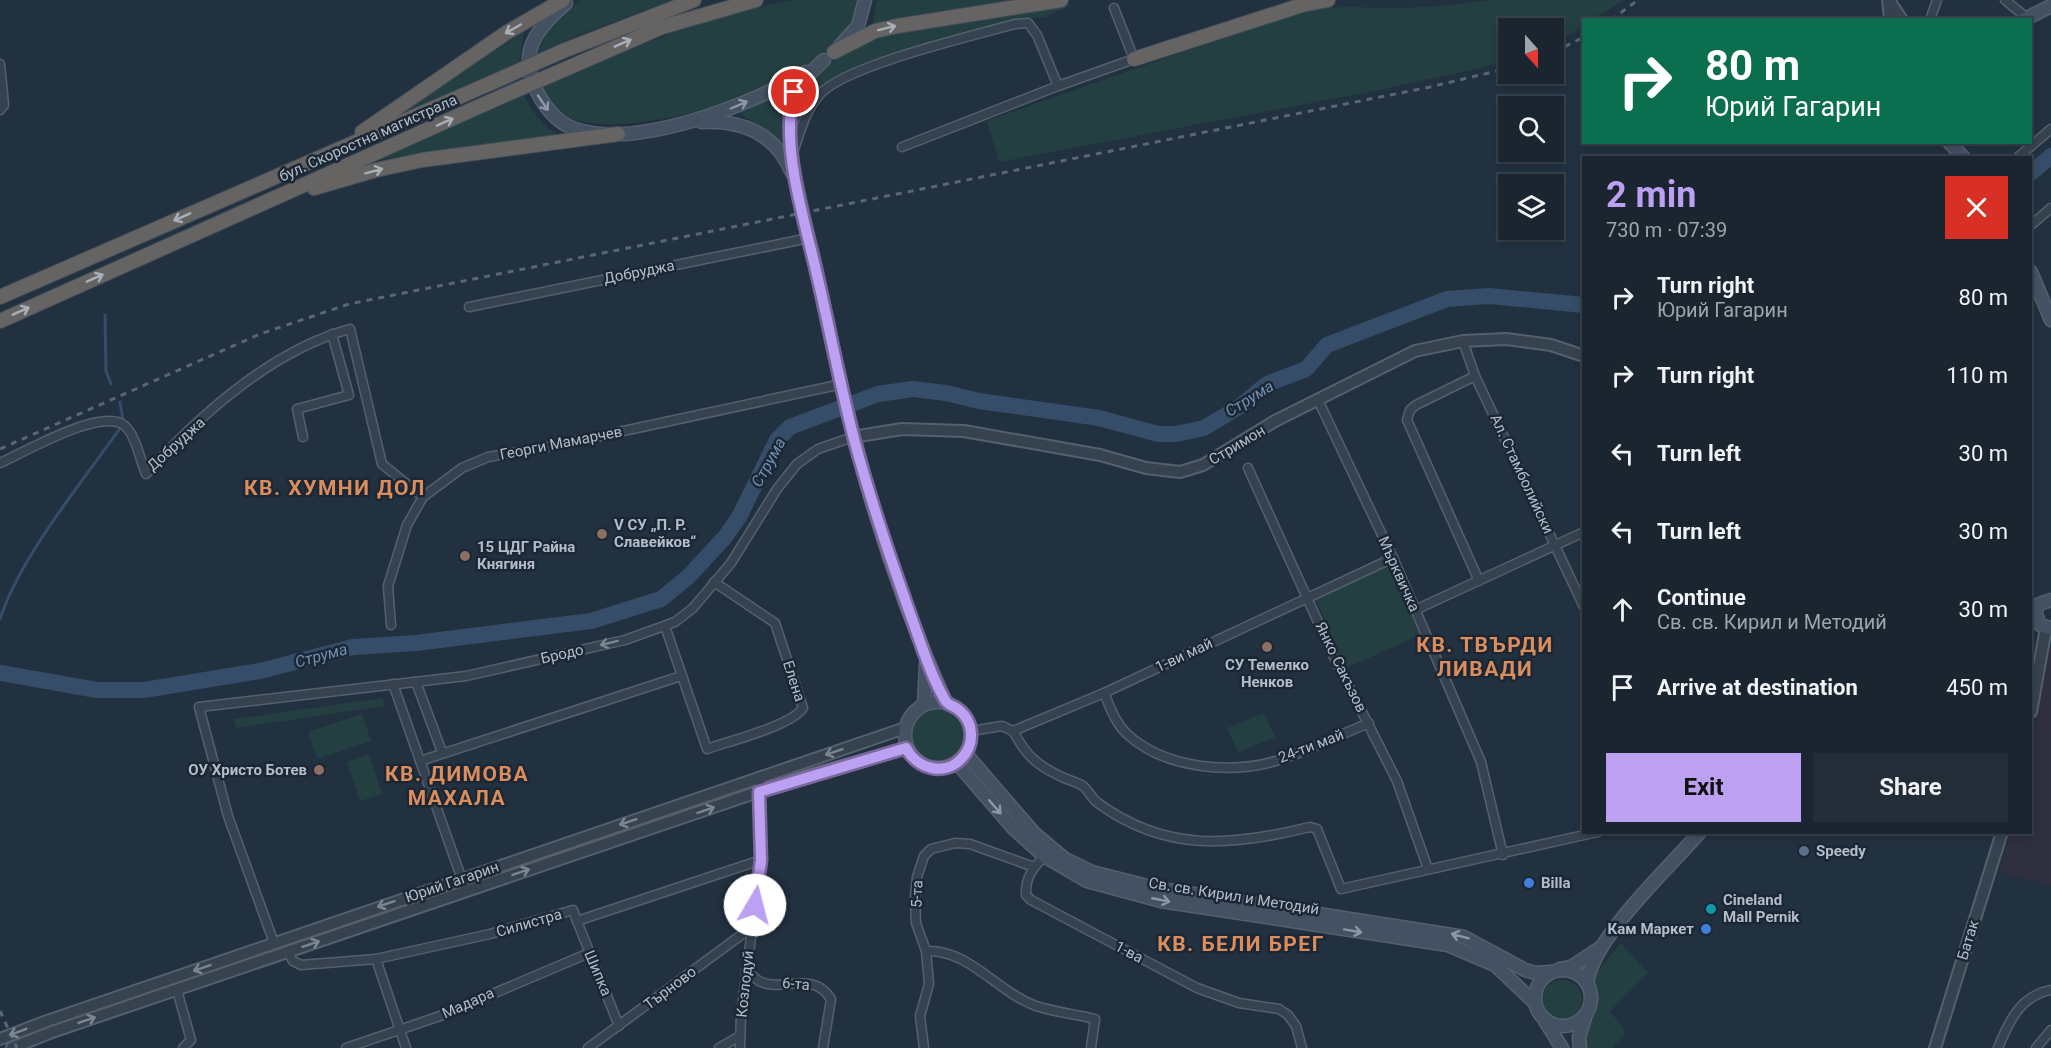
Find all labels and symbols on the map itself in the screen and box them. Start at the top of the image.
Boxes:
north arrow [1498,18,1564,84]
one-way arrow [878,22,897,34]
one-way arrow [505,23,522,35]
one-way arrow [614,37,632,48]
pin [768,66,819,117]
street label: бул. Скоростна магистрала [276,91,460,185]
one-way arrow [537,94,549,110]
one-way arrow [729,99,748,110]
one-way arrow [436,116,454,127]
one-way arrow [364,164,383,176]
one-way arrow [174,212,192,223]
street label: Добруджа [602,256,676,288]
one-way arrow [85,272,103,283]
one-way arrow [11,305,29,317]
water label: Струма [1222,376,1277,421]
street label: Ал. Стамболийски [1486,411,1558,537]
street label: Добруджа [143,413,209,475]
street label: Стримон [1206,421,1268,469]
street label: Георги Мамарчев [498,422,624,464]
water label: Струма [747,434,790,490]
district label: КВ. ХУМНИ ДОЛ [244,476,426,500]
place label: V СУ „П. Р. Славейков“ [614,516,696,551]
marker: V СУ „П. Р. Славейков“ [595,527,609,541]
street label: Мърквичка [1374,534,1424,614]
place label: 15 ЦДГ Райна Княгиня [477,538,575,573]
marker: 15 ЦДГ Райна Княгиня [458,549,472,563]
street label: Янко Сакъзов [1311,619,1371,715]
district label: КВ. ТВЪРДИ ЛИВАДИ [1416,633,1554,681]
street label: 1-ви май [1152,634,1216,676]
one-way arrow [600,638,619,650]
water label: Струма [293,639,349,672]
street label: Бродо [539,640,585,668]
marker: СУ Темелко Ненков [1260,640,1274,654]
place label: СУ Темелко Ненков [1225,656,1309,691]
street label: Елена [779,658,809,704]
street label: 24-ти май [1276,725,1346,767]
one-way arrow [825,747,844,758]
place label: ОУ Христо Ботев [188,761,307,779]
district label: КВ. ДИМОВА МАХАЛА [385,762,529,810]
marker: ОУ Христо Ботев [312,763,326,777]
one-way arrow [988,799,1002,814]
one-way arrow [696,803,715,814]
one-way arrow [619,817,638,828]
place label: Speedy [1816,842,1866,860]
marker: Speedy [1797,844,1811,858]
street label: Юрий Гагарин [403,858,501,906]
one-way arrow [511,866,530,877]
position arrow [723,873,787,937]
street label: Св. св. Кирил и Методий [1147,874,1321,918]
place label: Billa [1541,874,1571,892]
marker: Billa [1522,876,1536,890]
street label: 5-та [908,880,926,908]
place label: Cineland Mall Pernik [1723,891,1800,926]
one-way arrow [1150,895,1170,906]
one-way arrow [378,900,396,911]
marker: Cineland Mall Pernik [1704,902,1718,916]
street label: Силистра [494,905,564,941]
street label: Батак [1953,918,1983,962]
place label: Кам Маркет [1608,920,1694,938]
marker: Кам Маркет [1699,922,1713,936]
one-way arrow [1343,926,1362,937]
one-way arrow [1451,930,1470,942]
district label: КВ. БЕЛИ БРЕГ [1157,932,1325,956]
one-way arrow [301,937,320,948]
street label: 1-ва [1112,937,1146,967]
street label: Шипка [580,948,616,998]
street label: Козлодуй [733,950,757,1018]
street label: Търново [640,962,700,1014]
one-way arrow [193,963,212,974]
street label: 6-та [781,974,811,994]
street label: Мадара [439,984,497,1022]
one-way arrow [77,1014,96,1025]
one-way arrow [9,1027,28,1038]

